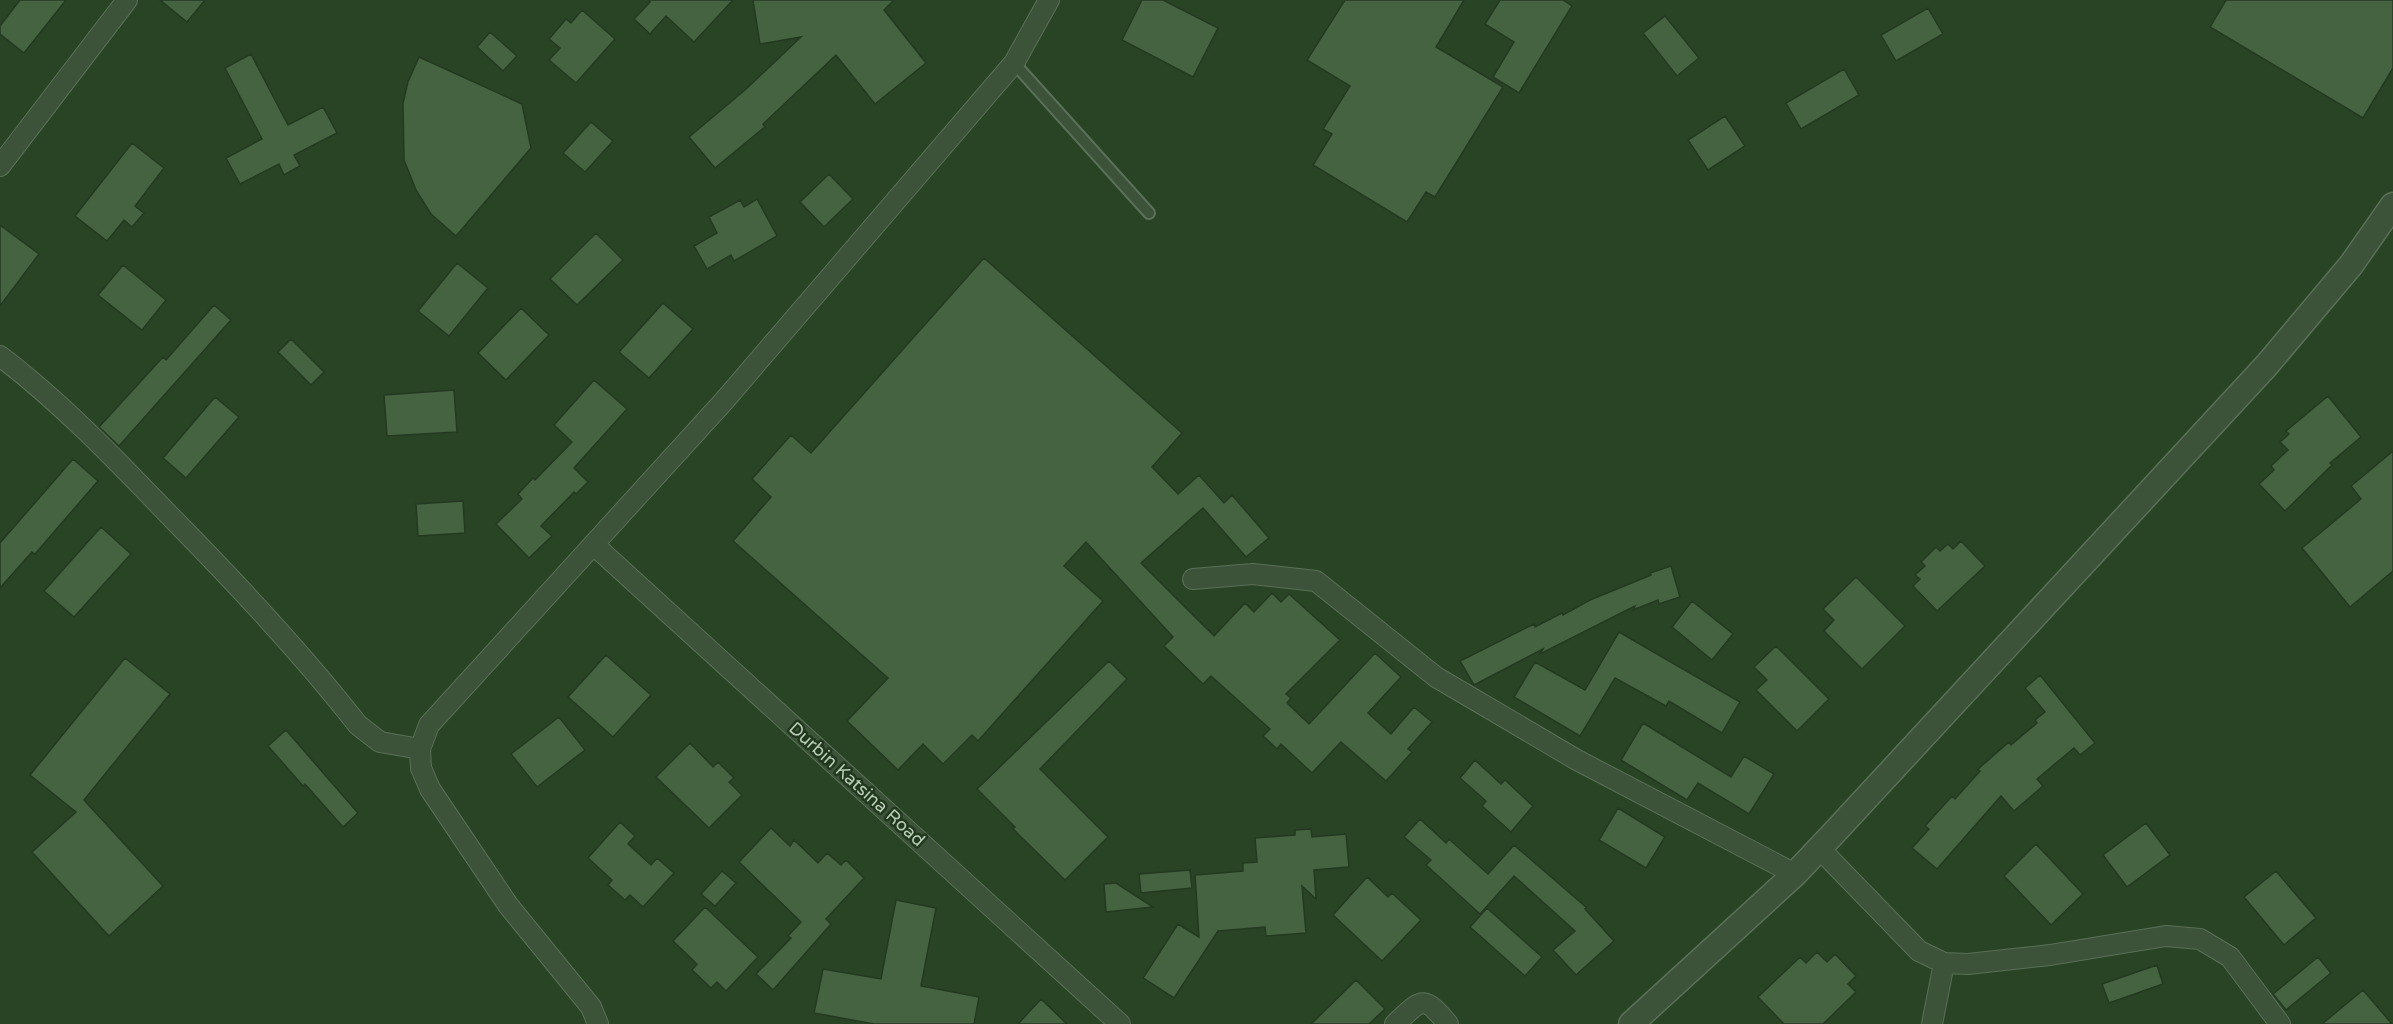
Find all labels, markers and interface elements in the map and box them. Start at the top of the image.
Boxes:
street label: Durbin Katsina Road [784,717,930,851]

